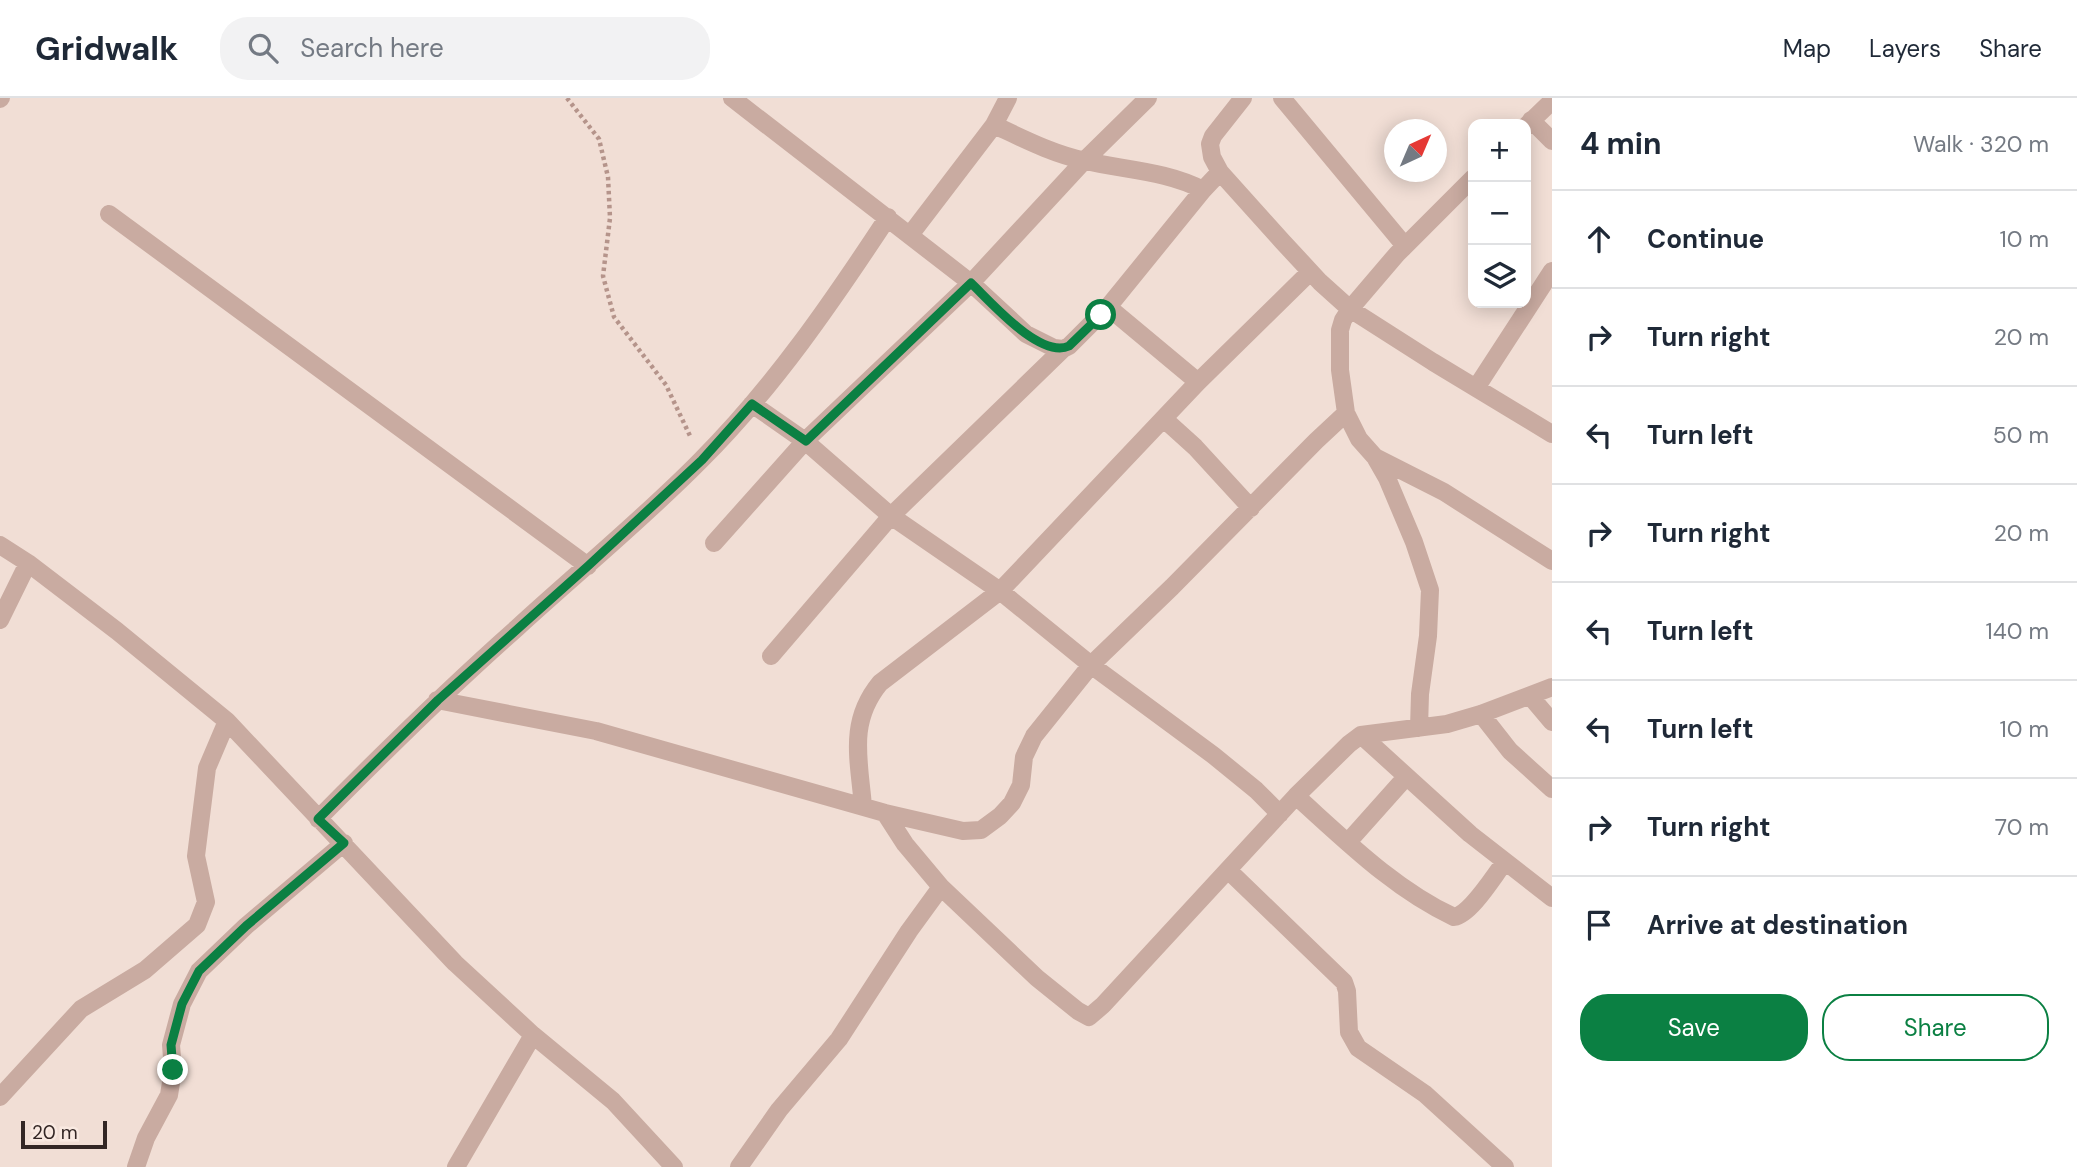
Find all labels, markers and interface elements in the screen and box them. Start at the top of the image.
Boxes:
search box [220,17,710,80]
text: Gridwalk [35,27,178,70]
icon: search [244,29,282,67]
text: Search here [300,31,444,65]
text: Map [1783,33,1831,64]
text: Layers [1869,33,1941,64]
text: Share [1979,33,2042,64]
north arrow [1384,119,1447,182]
map controls [1468,119,1531,308]
button: + [1468,119,1531,182]
text: 4 min [1580,124,1662,163]
text: Walk · 320 m [1913,129,2049,159]
button: − [1468,182,1531,245]
icon: ahead [1580,220,1618,258]
text: Continue [1647,222,1764,256]
text: 10 m [1999,224,2049,254]
button: layers [1468,245,1531,308]
route start [1085,299,1116,330]
icon: right [1580,318,1618,356]
text: Turn right [1647,320,1771,354]
text: 20 m [1994,322,2049,352]
icon: left [1580,416,1618,454]
text: Turn left [1647,418,1754,452]
text: 50 m [1993,420,2049,450]
icon: right [1580,514,1618,552]
text: Turn right [1647,516,1771,550]
text: 20 m [1994,518,2049,548]
icon: left [1580,612,1618,650]
text: Turn left [1647,614,1754,648]
text: 140 m [1986,616,2049,646]
icon: left [1580,710,1618,748]
text: Turn left [1647,712,1754,746]
text: 10 m [1999,714,2049,744]
icon: right [1580,808,1618,846]
text: Turn right [1647,810,1771,844]
text: 70 m [1995,812,2049,842]
icon: arrive [1580,906,1618,944]
text: Arrive at destination [1647,908,1908,942]
button: Save [1580,994,1808,1061]
button: Share [1822,994,2049,1061]
route end [157,1054,188,1085]
scale bar [21,1118,107,1150]
text: 20 m [32,1120,78,1145]

